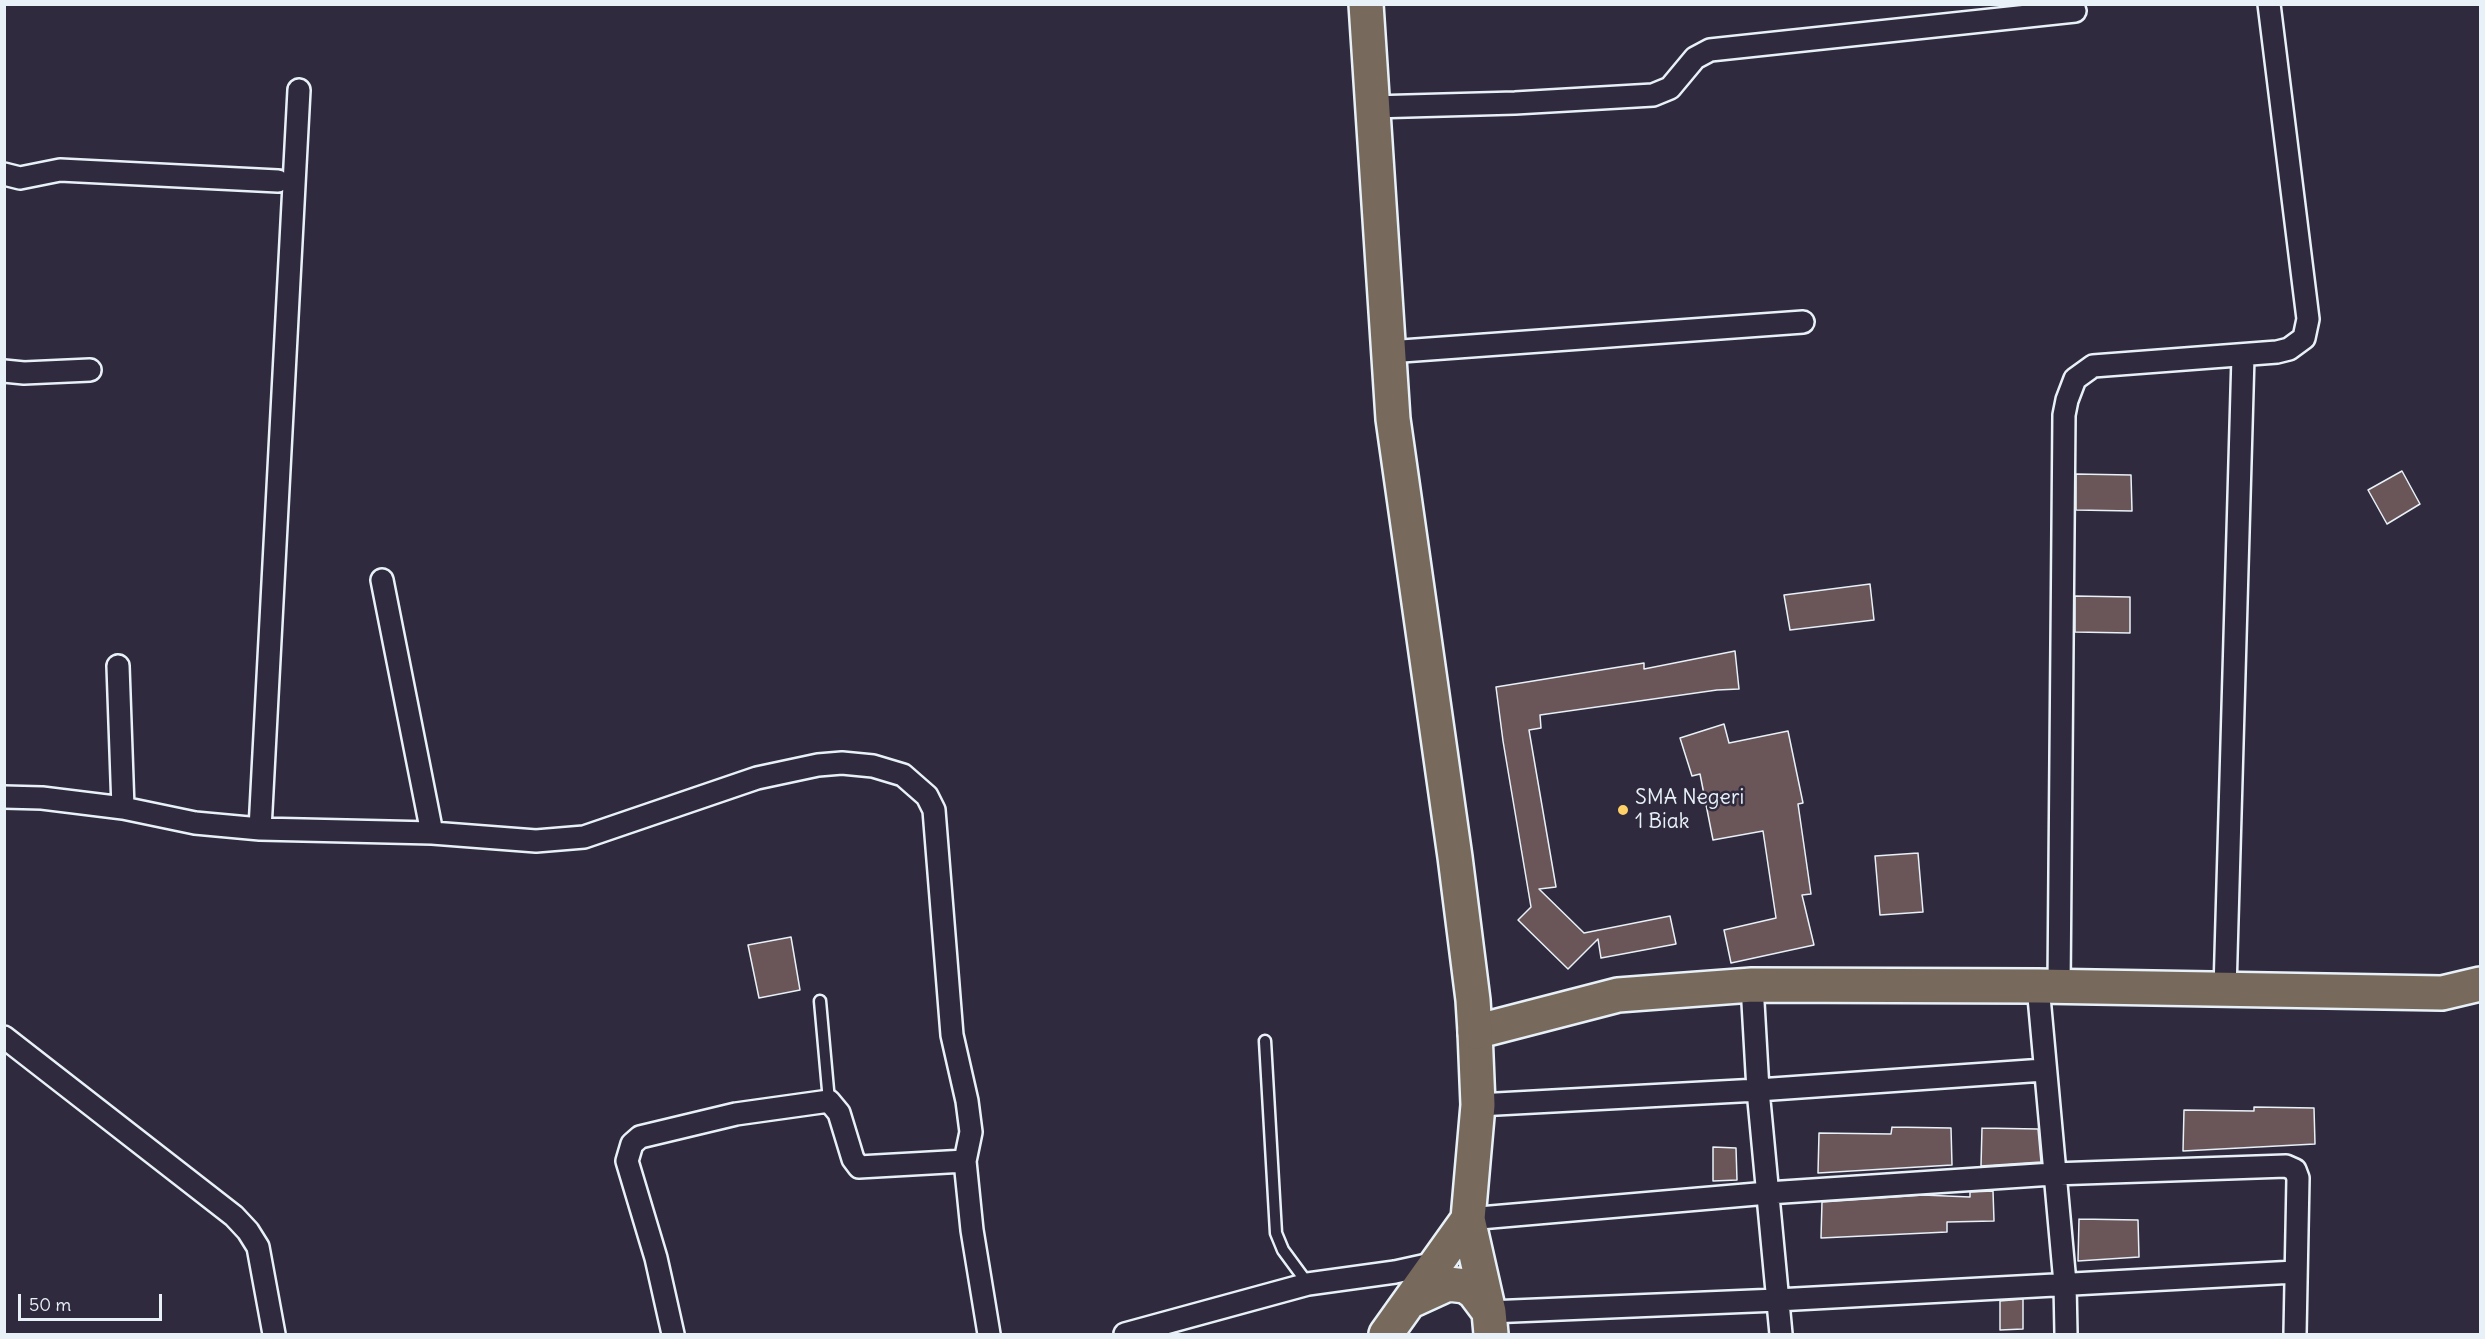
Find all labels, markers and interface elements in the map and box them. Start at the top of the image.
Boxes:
place label: SMA Negeri 1 Biak [1635,785,1744,835]
marker: SMA Negeri 1 Biak [1616,803,1630,817]
scale bar [21,1282,165,1320]
text: 50 m [29,1293,71,1316]

